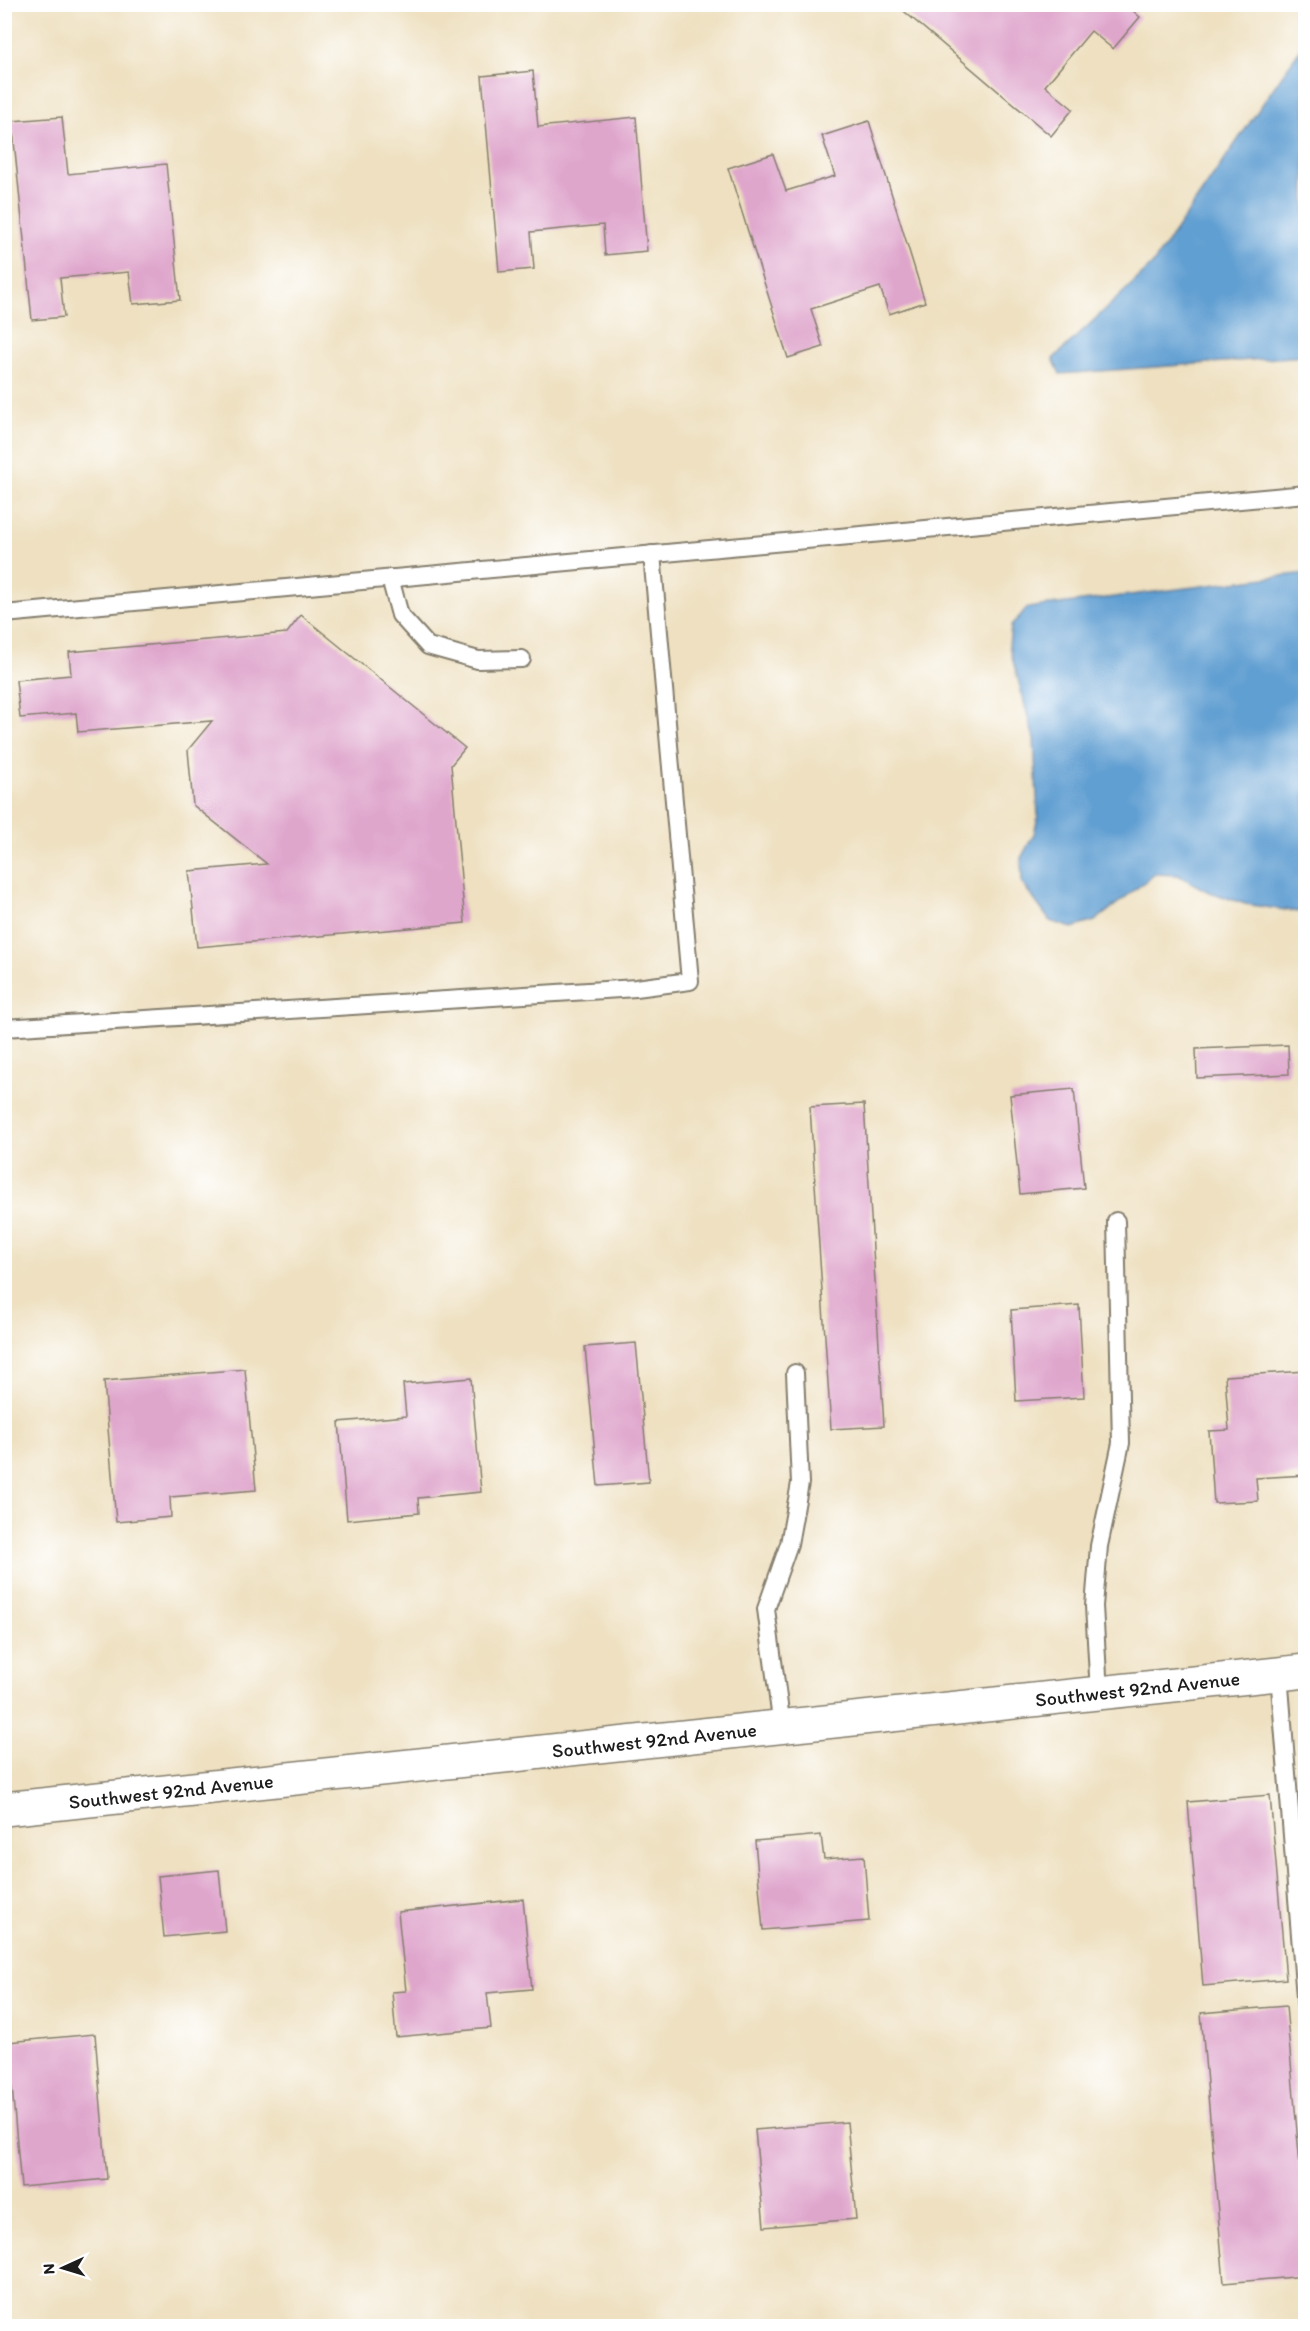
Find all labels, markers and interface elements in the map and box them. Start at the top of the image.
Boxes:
street label: Southwest 92nd Avenue [1034,1666,1241,1712]
street label: Southwest 92nd Avenue [551,1717,758,1763]
street label: Southwest 92nd Avenue [67,1769,275,1814]
north arrow [33,2238,93,2298]
text: N [39,2263,58,2275]

